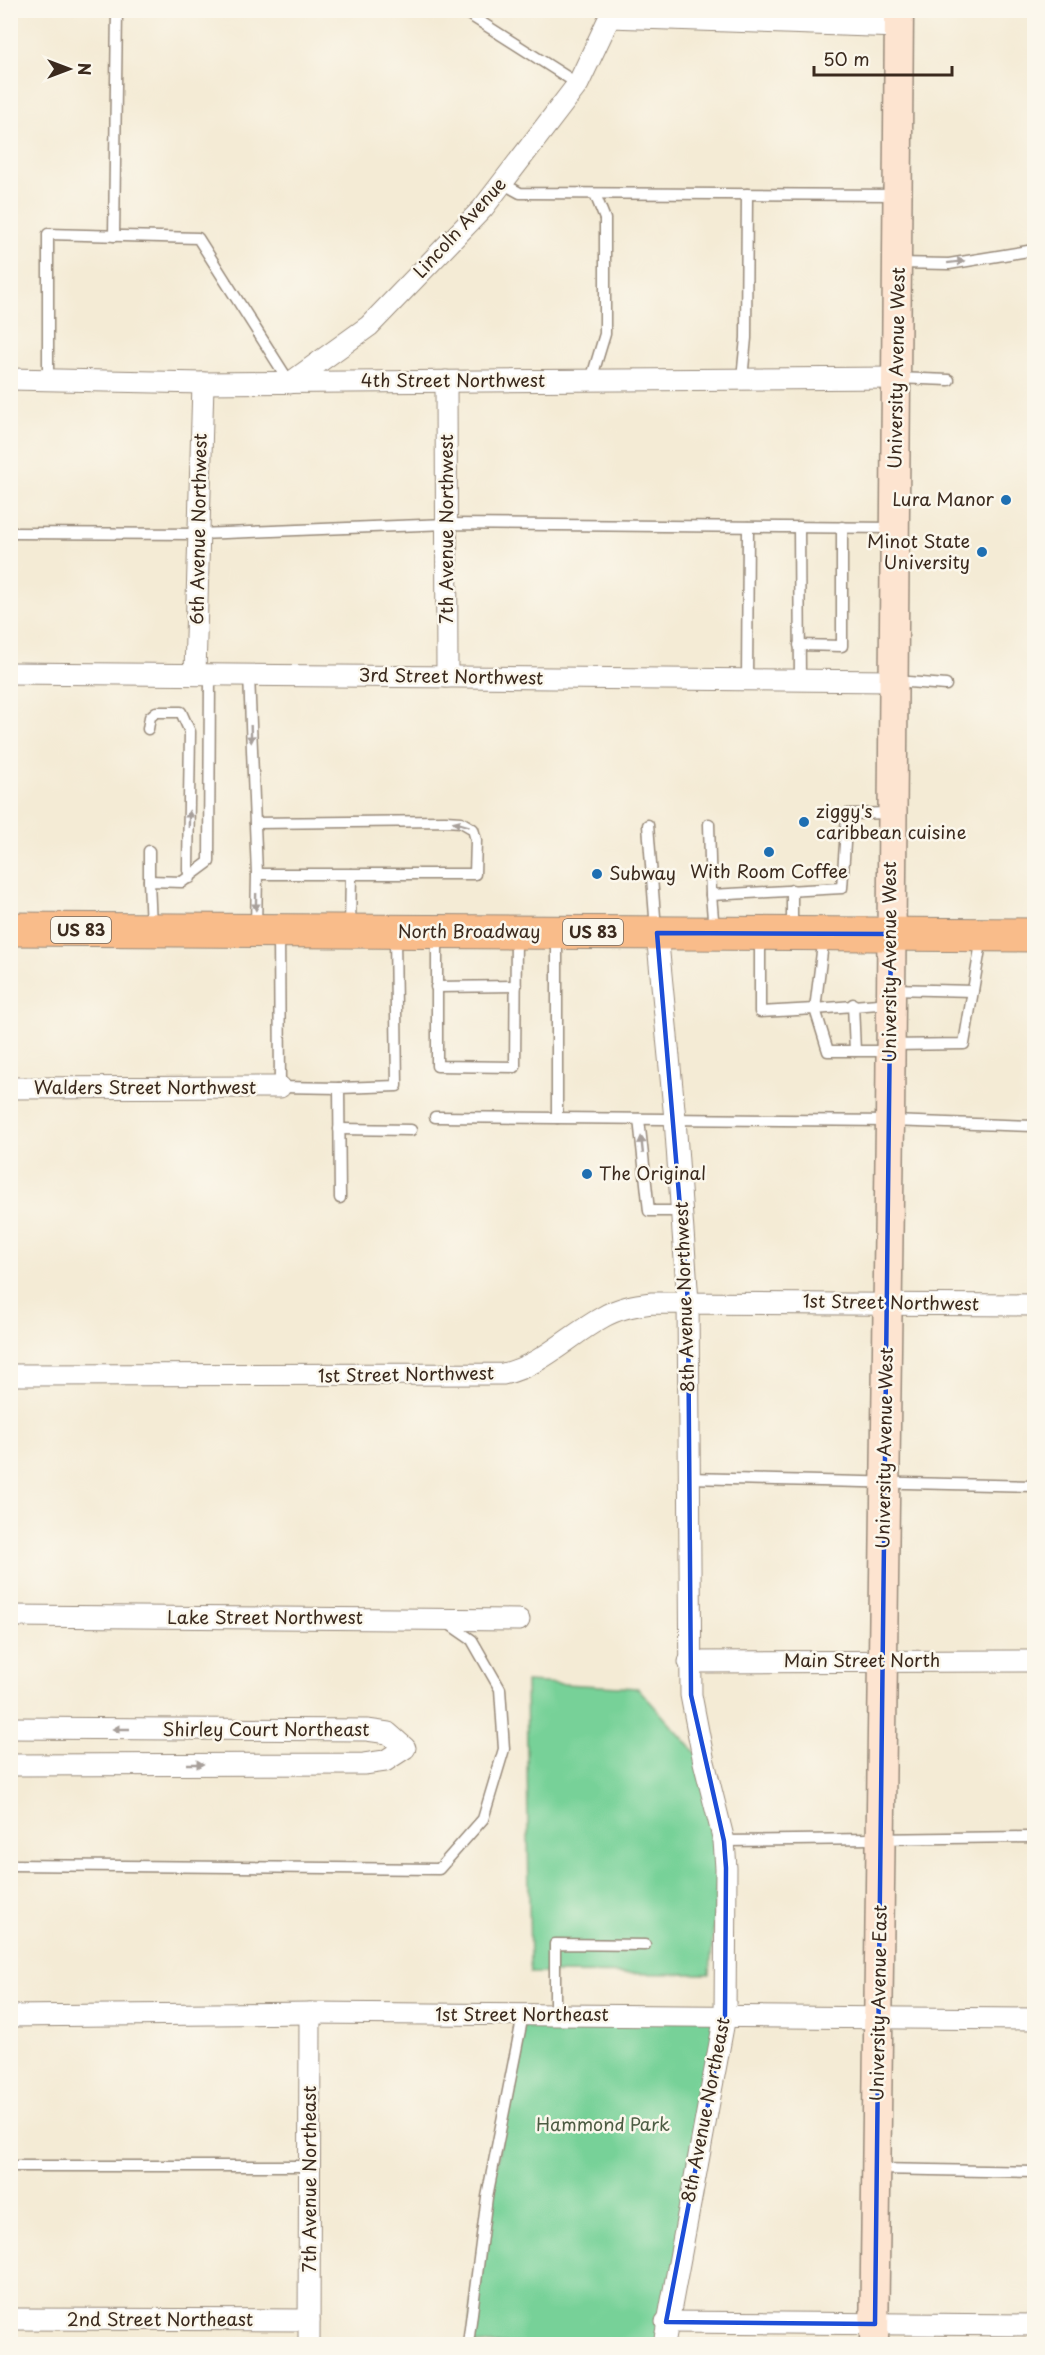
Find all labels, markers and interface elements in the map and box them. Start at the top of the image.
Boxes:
north arrow [39,39,99,99]
scale bar [814,39,952,77]
text: 50 m [823,45,870,72]
text: N [73,63,97,75]
street label: Lincoln Avenue [406,170,512,283]
one-way arrow [947,258,966,267]
street label: University Avenue West [880,267,911,469]
street label: 4th Street Northwest [361,366,545,393]
street label: 6th Avenue Northwest [182,433,213,625]
street label: 7th Avenue Northwest [432,434,459,624]
place label: Lura Manor [892,485,995,512]
marker: Lura Manor [999,493,1013,507]
place label: Minot State University [867,527,970,575]
marker: Minot State University [975,545,989,559]
street label: 3rd Street Northwest [358,660,544,691]
one-way arrow [246,724,256,743]
place label: ziggy's caribbean cuisine [816,797,967,845]
one-way arrow [184,810,193,829]
marker: ziggy's caribbean cuisine [797,815,811,829]
one-way arrow [451,819,469,828]
marker: With Room Coffee [762,845,776,859]
place label: With Room Coffee [690,857,848,884]
place label: Subway [609,859,676,886]
street label: University Avenue West [875,861,902,1063]
marker: Subway [590,867,604,881]
one-way arrow [251,893,261,912]
road number: US 83 [51,917,111,943]
street label: North Broadway [398,917,540,944]
road number: US 83 [563,919,623,945]
street label: Walders Street Northwest [34,1073,256,1100]
one-way arrow [637,1135,647,1154]
place label: The Original [599,1159,706,1186]
marker: The Original [580,1167,594,1181]
street label: 8th Avenue Northwest [667,1201,700,1393]
street label: 1st Street Northwest [803,1286,979,1317]
street label: University Avenue West [868,1347,899,1549]
street label: 1st Street Northwest [318,1358,494,1389]
street label: Lake Street Northwest [167,1603,363,1630]
street label: Main Street North [784,1646,940,1673]
street label: Shirley Court Northeast [163,1715,369,1742]
one-way arrow [112,1724,131,1734]
one-way arrow [185,1759,204,1769]
street label: University Avenue East [862,1904,893,2102]
street label: 1st Street Northeast [435,2000,609,2027]
street label: 8th Avenue Northeast [673,2015,736,2205]
street label: 7th Avenue Northeast [295,2086,322,2272]
park label: Hammond Park [536,2110,670,2137]
street label: 2nd Street Northeast [67,2305,253,2332]

